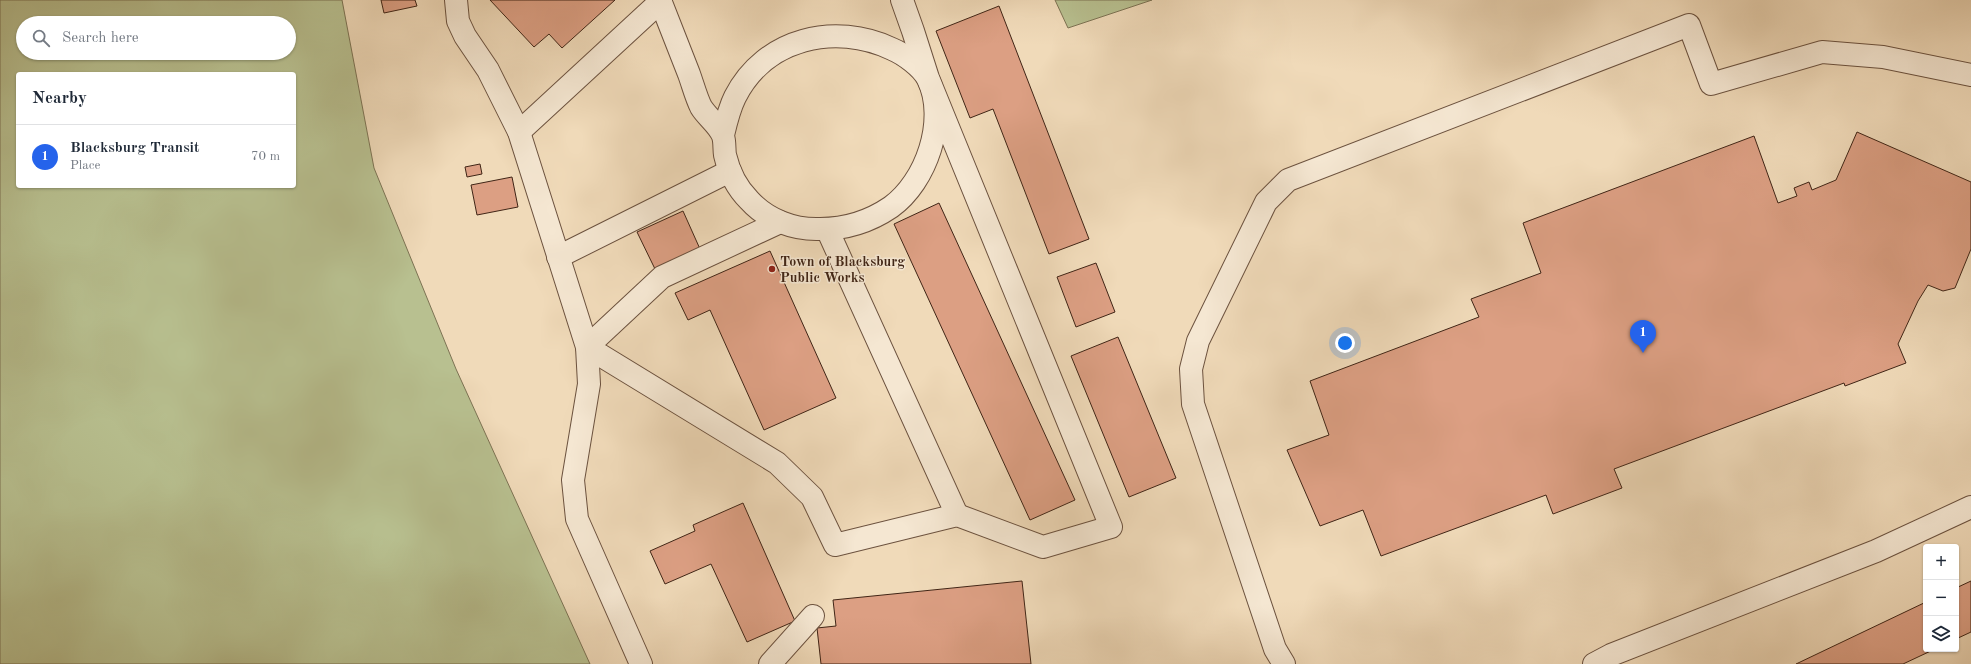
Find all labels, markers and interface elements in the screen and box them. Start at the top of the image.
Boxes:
search box [16,16,296,60]
icon: search [30,27,52,49]
text: Search here [62,31,139,46]
text: Nearby [32,90,87,107]
text: Blacksburg Transit [70,141,200,156]
text: 1 [41,150,49,163]
text: 70 m [251,150,280,163]
text: Place [70,159,100,172]
place label: Town of Blacksburg Public Works [780,255,905,285]
marker: Town of Blacksburg Public Works [767,264,777,274]
pin: 1 [1630,320,1656,353]
your location [1335,333,1355,353]
map controls [1923,544,1959,652]
button: + [1923,544,1959,580]
button: − [1923,580,1959,616]
button: layers [1923,616,1959,652]

